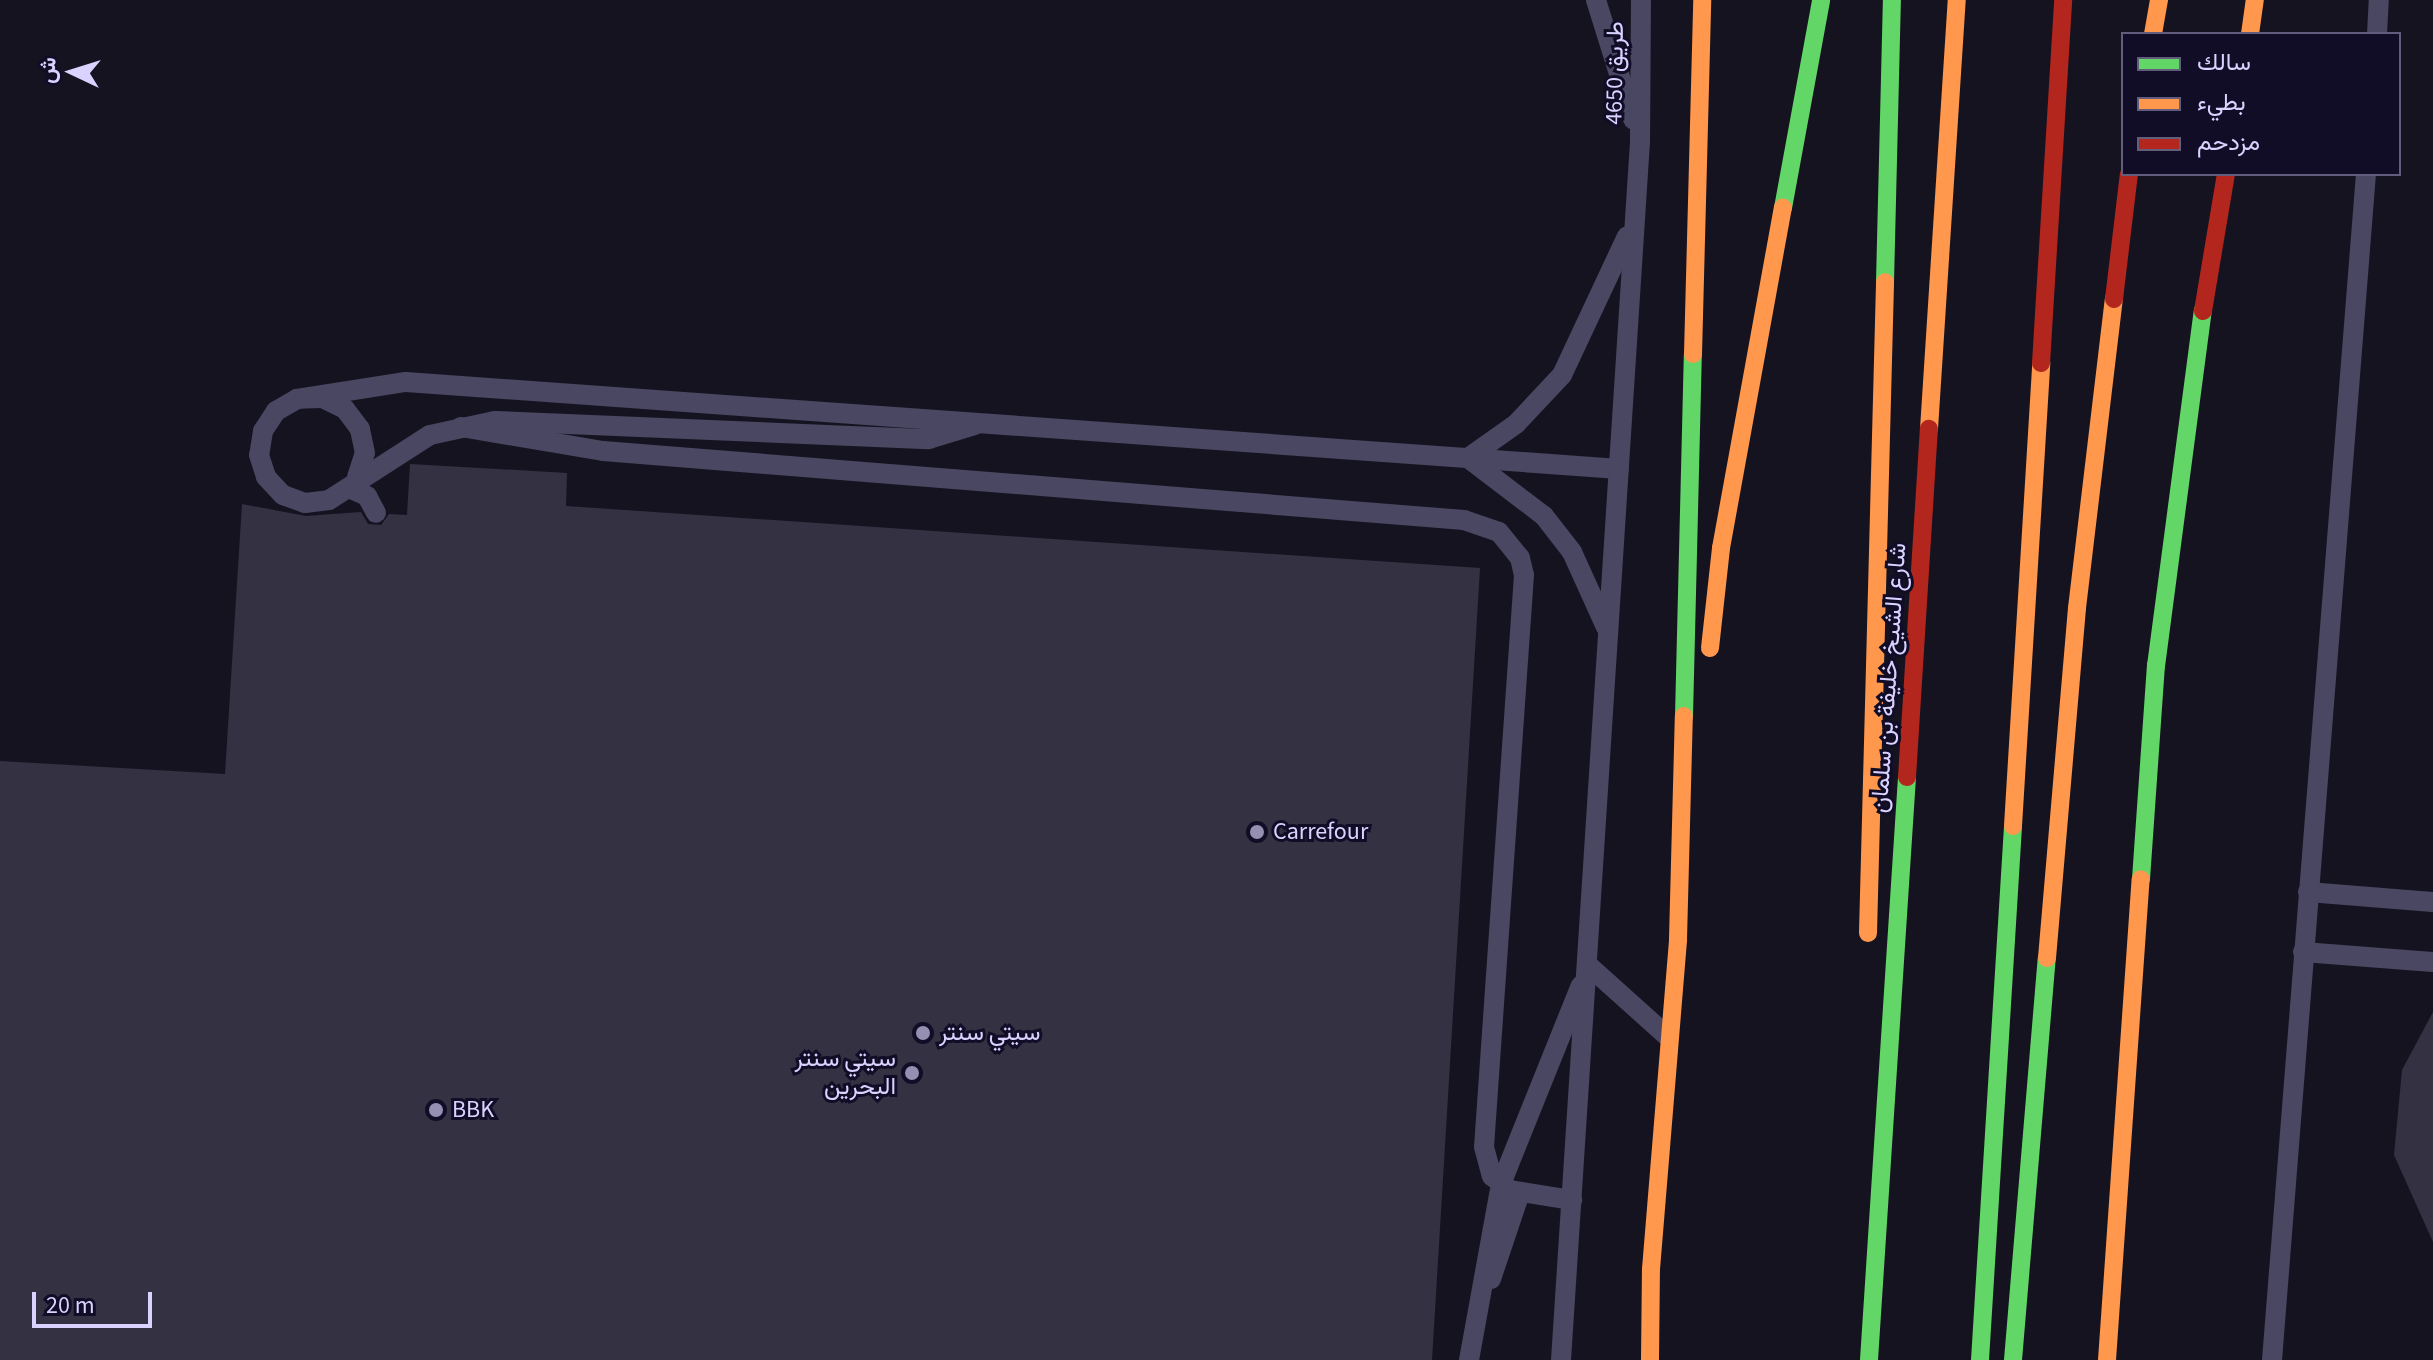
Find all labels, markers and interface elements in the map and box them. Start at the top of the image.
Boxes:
street label: طريق 4650 [1600,21,1630,125]
north arrow [32,32,112,112]
legend [2121,32,2401,176]
text: سالك [2197,45,2251,80]
text: ش [31,56,65,85]
text: بطيء [2197,85,2246,120]
text: مزدحم [2197,125,2260,160]
street label: شارع الشيخ خليفة بن سلمان [1865,542,1913,814]
place label: Carrefour [1273,818,1368,846]
marker: Carrefour [1248,823,1266,841]
place label: سيتي سنتر [939,1019,1040,1047]
marker: سيتي سنتر [914,1024,932,1042]
place label: سيتي سنتر البحرين [795,1045,896,1101]
marker: سيتي سنتر البحرين [903,1064,921,1082]
place label: BBK [452,1096,494,1124]
marker: BBK [427,1101,445,1119]
scale bar [36,1276,156,1326]
text: 20 m [46,1288,95,1323]

